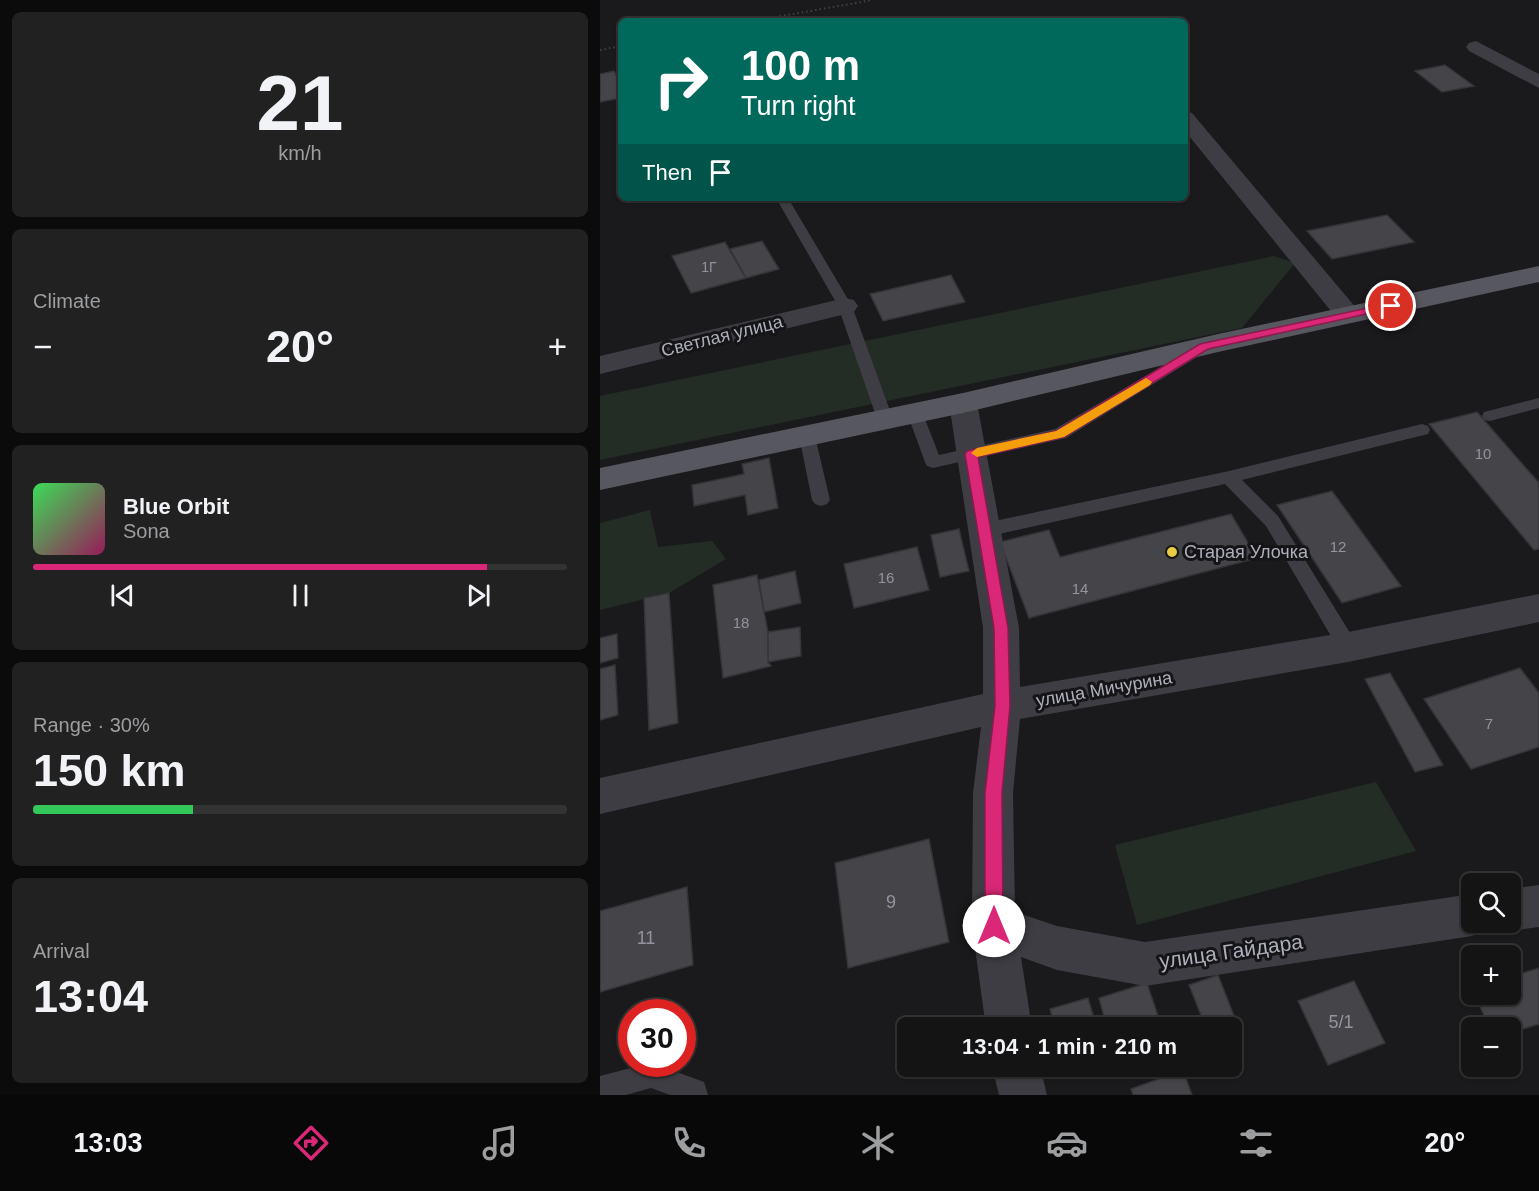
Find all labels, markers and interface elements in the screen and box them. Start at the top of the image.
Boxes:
icon: right [642,42,720,120]
text: 100 m [741,42,860,89]
text: 21 [257,59,343,147]
text: Turn right [741,91,856,121]
text: km/h [278,142,322,164]
icon: arrive [704,156,737,189]
text: Then [642,160,692,185]
house number: 1Г [701,259,717,275]
pin [1365,280,1416,331]
icon: arrive [1374,289,1407,322]
text: Climate [33,290,101,312]
street label: Светлая улица [659,311,786,361]
text: 20° [266,321,334,372]
text: − [33,328,52,365]
text: + [548,328,567,365]
house number: 10 [1475,445,1491,462]
text: Blue Orbit [123,494,229,519]
text: Sona [123,520,170,542]
house number: 12 [1330,538,1346,555]
place label: Старая Улочка [1184,542,1309,562]
marker: Старая Улочка [1165,545,1179,559]
house number: 16 [878,569,894,586]
icon: previous [106,579,139,612]
icon: pause [284,579,317,612]
icon: next [462,579,495,612]
house number: 14 [1072,580,1088,597]
house number: 18 [733,614,749,631]
street label: улица Мичурина [1034,667,1175,711]
text: Range · 30% [33,714,150,736]
house number: 7 [1485,715,1493,732]
text: 150 km [33,745,186,796]
map controls [1461,873,1521,1077]
button: search [1461,873,1521,933]
house number: 9 [886,892,896,912]
position arrow [962,894,1026,958]
house number: 11 [637,928,655,948]
street label: улица Гайдара [1158,930,1304,972]
text: Arrival [33,940,90,962]
button: + [1461,945,1521,1005]
text: 13:04 [33,971,148,1022]
speed limit sign: 30 [618,999,696,1077]
house number: 5/1 [1328,1012,1354,1032]
button: − [1461,1017,1521,1077]
text: 13:04 · 1 min · 210 m [962,1034,1177,1059]
icon: directions [290,1122,332,1164]
icon: music [479,1122,521,1164]
icon: phone [668,1122,710,1164]
icon: climate [857,1122,899,1164]
icon: car [1046,1122,1088,1164]
icon: filters [1235,1122,1277,1164]
text: 13:03 [74,1128,143,1158]
text: 20° [1425,1128,1465,1158]

